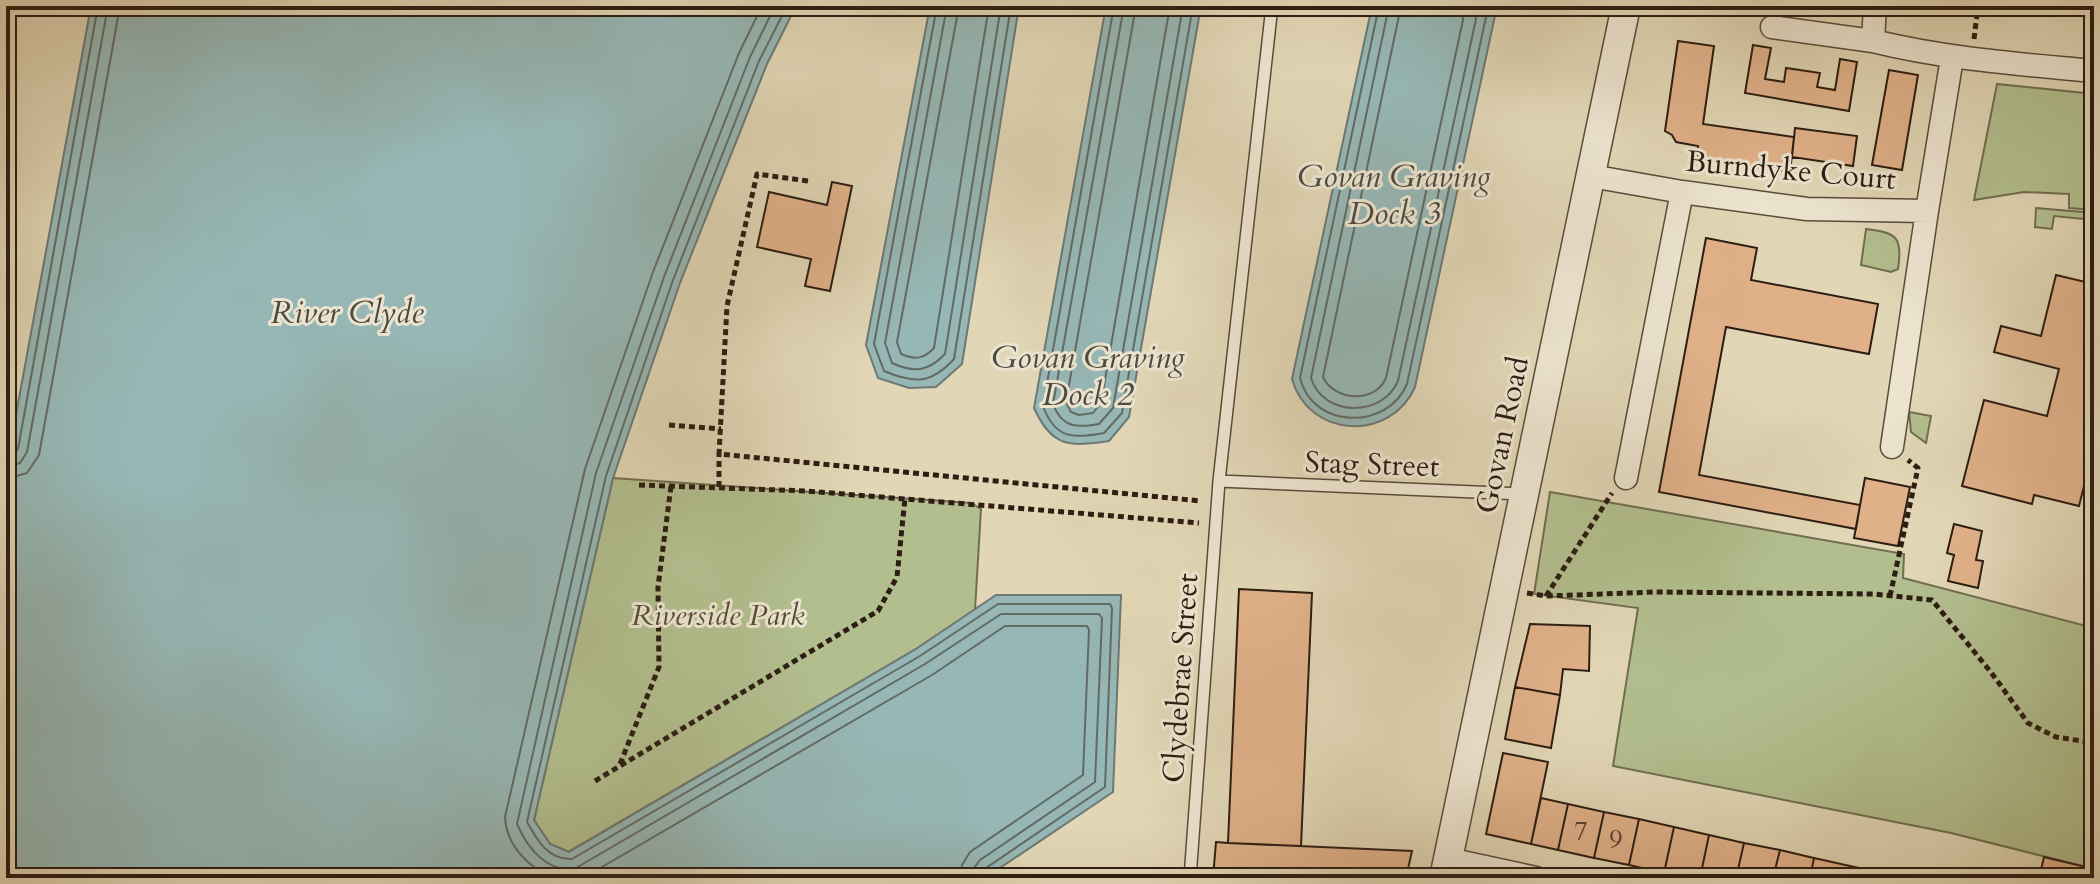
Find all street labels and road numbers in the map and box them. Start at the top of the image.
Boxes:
street label: Burndyke Court [1684,141,1898,200]
street label: Govan Road [1466,353,1539,517]
street label: Stag Street [1304,442,1440,487]
street label: Clydebrae Street [1153,571,1208,784]

